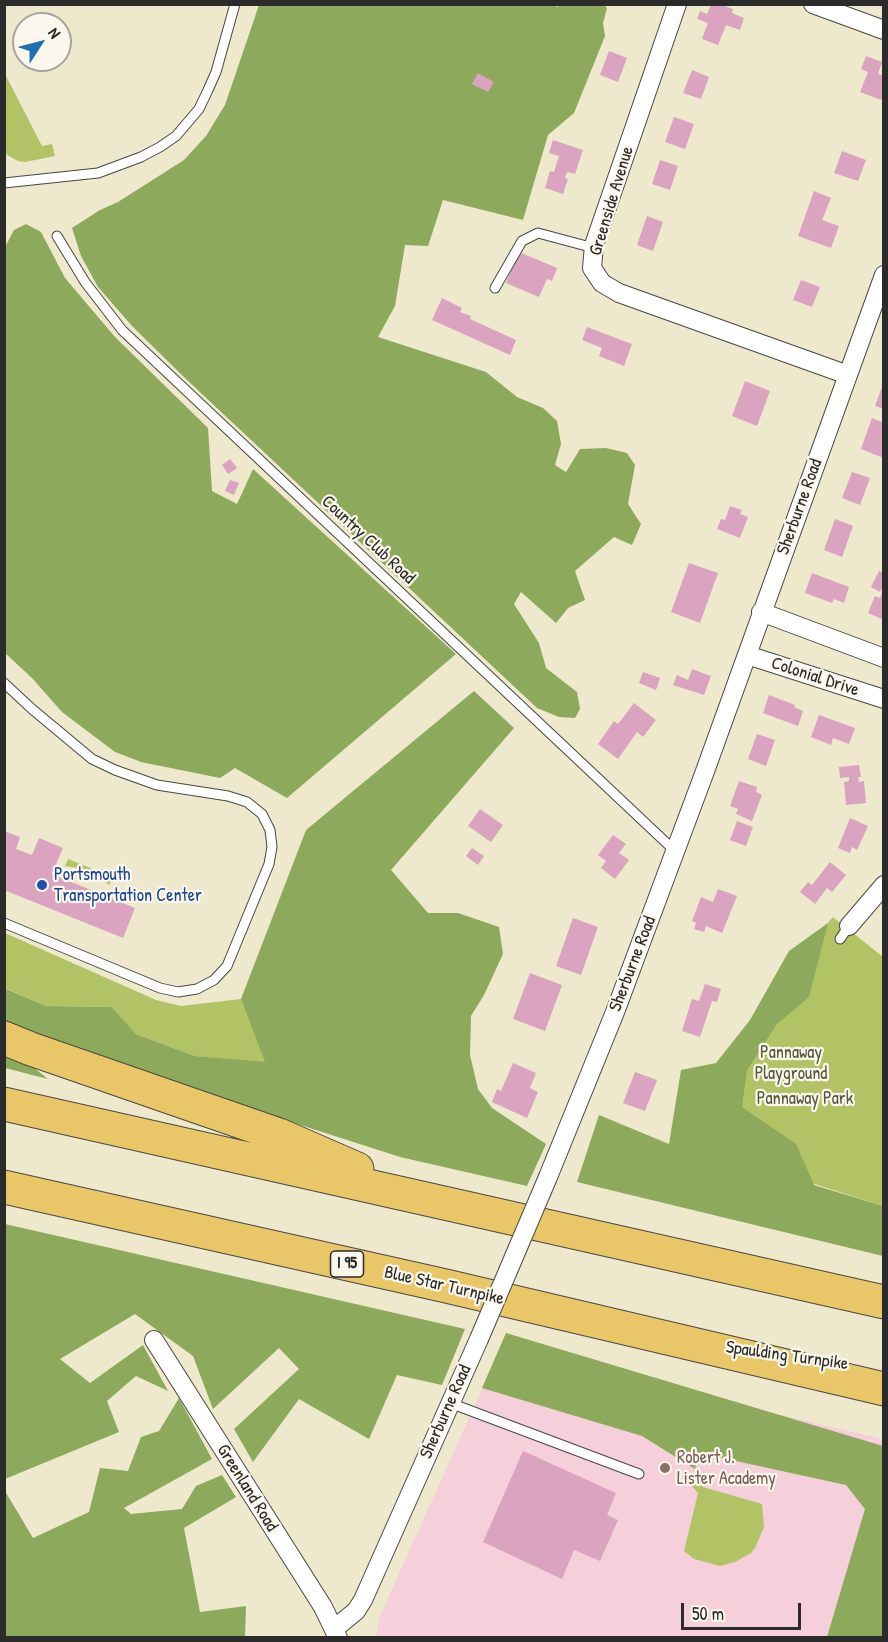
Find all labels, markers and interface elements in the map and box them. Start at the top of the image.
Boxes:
north arrow [12,12,72,72]
text: N [44,23,66,42]
street label: Greenside Avenue [585,144,639,258]
street label: Sherburne Road [773,456,827,558]
street label: Country Club Road [317,491,419,589]
street label: Colonial Drive [768,653,862,701]
place label: Portsmouth Transportation Center [54,864,202,906]
marker: Portsmouth Transportation Center [35,878,49,892]
street label: Sherburne Road [605,913,661,1015]
park label: Pannaway Playground [755,1042,827,1084]
park label: Pannaway Park [757,1088,853,1110]
road number: I 95 [330,1251,364,1277]
street label: Blue Star Turnpike [382,1262,506,1310]
street label: Spaulding Turnpike [724,1337,850,1375]
street label: Sherburne Road [416,1362,476,1462]
street label: Greenland Road [212,1440,282,1536]
place label: Robert J. Lister Academy [677,1447,776,1490]
marker: Robert J. Lister Academy [658,1461,672,1475]
scale bar [684,1591,804,1629]
text: 50 m [692,1601,724,1626]

